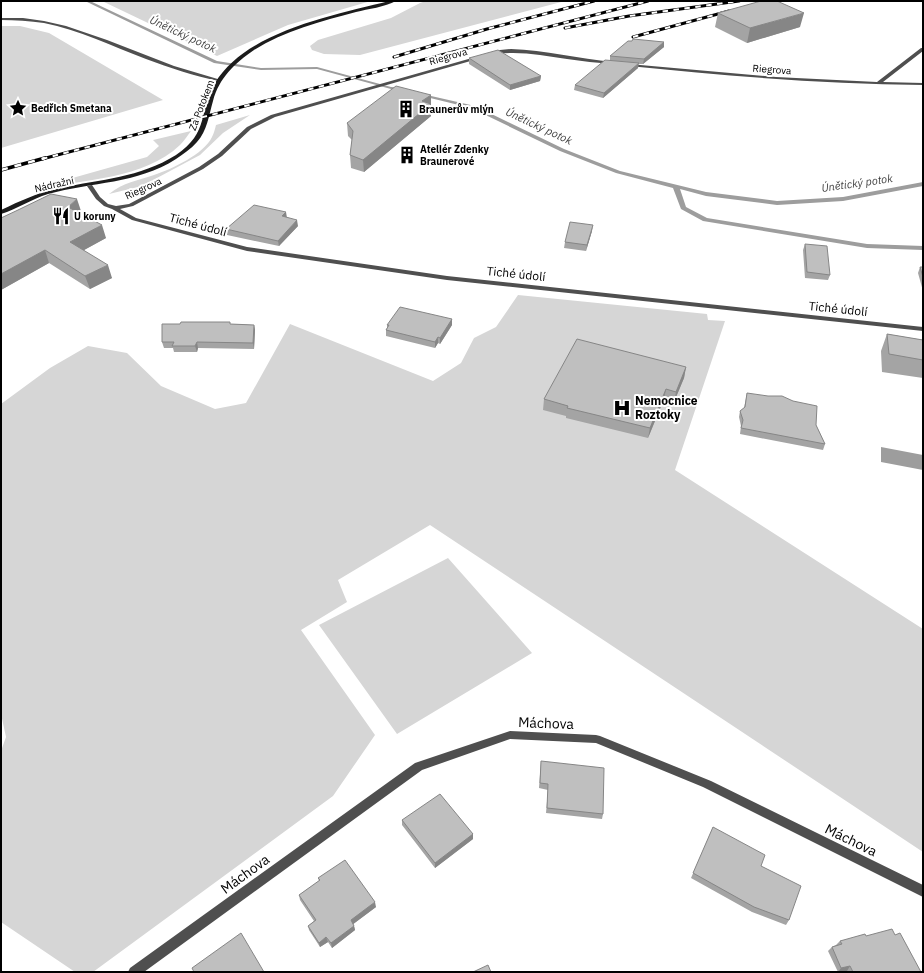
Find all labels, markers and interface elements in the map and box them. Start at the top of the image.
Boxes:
water label: Únětický potok [147,12,219,56]
street label: Riegrova [428,45,469,68]
street label: Riegrova [752,62,793,77]
street label: Za Potokem [186,78,217,132]
place icon: Bedřich Smetana [8,98,28,118]
building icon: Braunerův mlýn [396,99,416,119]
place label: Bedřich Smetana [31,102,112,115]
place label: Braunerův mlýn [419,103,494,116]
water label: Únětický potok [503,104,575,148]
place label: Ateliér Zdenky Braunerové [420,143,489,168]
building icon: Ateliér Zdenky Braunerové [397,145,417,165]
water label: Únětický potok [820,171,894,195]
street label: Nádražní [33,174,76,195]
street label: Riegrova [123,174,164,203]
restaurant icon: U koruny [51,206,71,226]
place label: U koruny [74,210,116,223]
street label: Tiché údolí [168,210,229,239]
street label: Tiché údolí [486,263,546,284]
street label: Tiché údolí [808,298,868,319]
place label: Nemocnice Roztoky [635,393,698,422]
hospital icon: Nemocnice Roztoky [612,398,632,418]
street label: Máchova [518,713,575,733]
street label: Máchova [822,820,880,861]
street label: Máchova [217,850,273,898]

